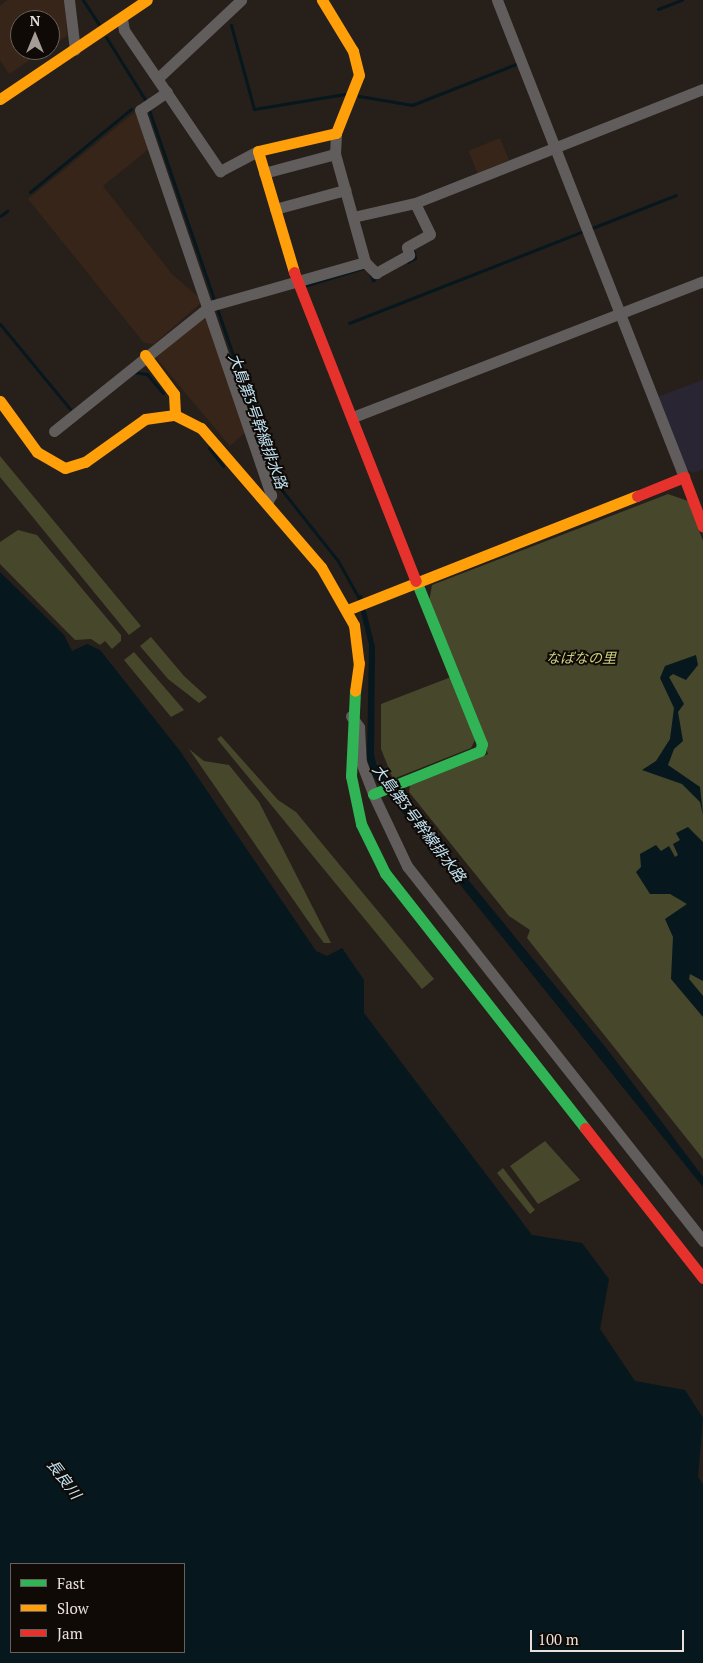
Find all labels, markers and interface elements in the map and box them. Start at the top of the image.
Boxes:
north arrow [10,10,60,60]
text: N [30,11,40,30]
water label: 大島第3号幹線排水路 [225,351,291,491]
park label: なばなの里 [546,650,616,666]
water label: 大島第3号幹線排水路 [369,761,469,885]
water label: 長良川 [43,1456,85,1502]
legend [10,1563,185,1653]
text: Fast [57,1573,85,1593]
text: Slow [57,1598,89,1618]
scale bar [533,1620,687,1652]
text: Jam [57,1623,83,1643]
text: 100 m [538,1629,579,1649]

